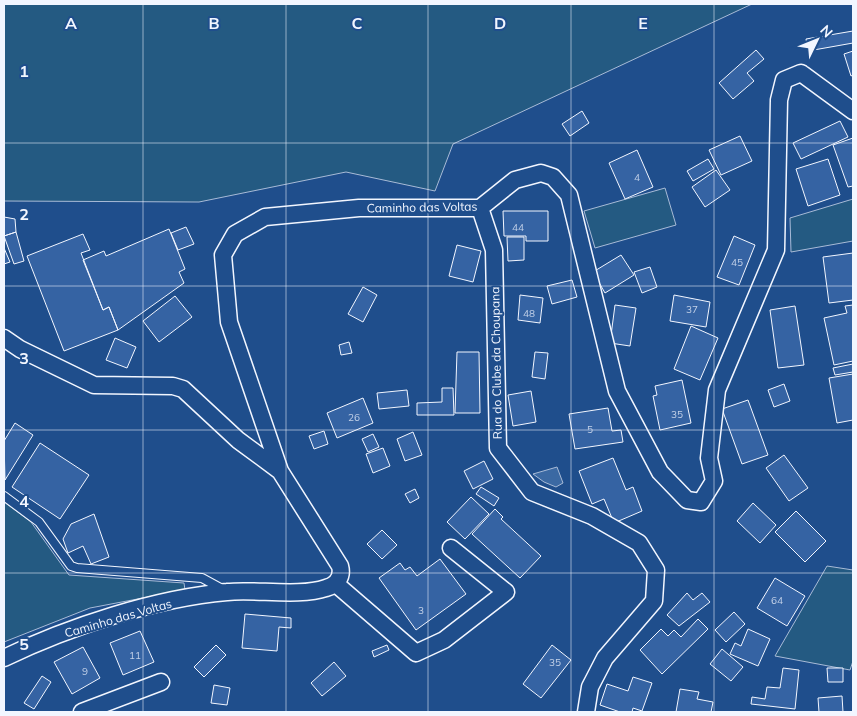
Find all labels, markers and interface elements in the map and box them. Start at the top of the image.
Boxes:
text: A [65,13,77,33]
text: B [208,13,220,33]
text: C [352,13,363,33]
text: D [494,13,506,33]
text: E [638,13,648,33]
north arrow [792,15,842,65]
text: N [816,21,837,41]
text: 1 [19,61,29,81]
house number: 4 [634,171,640,184]
street label: Caminho das Voltas [366,199,478,215]
text: 2 [19,204,29,224]
house number: 44 [512,221,524,234]
house number: 45 [731,256,743,269]
street label: Rua do Clube da Choupana [487,286,505,440]
house number: 37 [686,303,698,316]
house number: 48 [523,307,535,320]
text: 3 [19,348,29,368]
house number: 35 [671,408,683,421]
house number: 26 [348,411,360,424]
house number: 5 [587,423,593,436]
text: 4 [19,491,29,511]
house number: 64 [771,594,783,607]
street label: Caminho das Voltas [63,595,173,640]
house number: 3 [418,604,424,617]
text: 5 [19,634,29,654]
house number: 11 [129,649,141,662]
house number: 35 [549,656,561,669]
house number: 9 [82,665,88,678]

